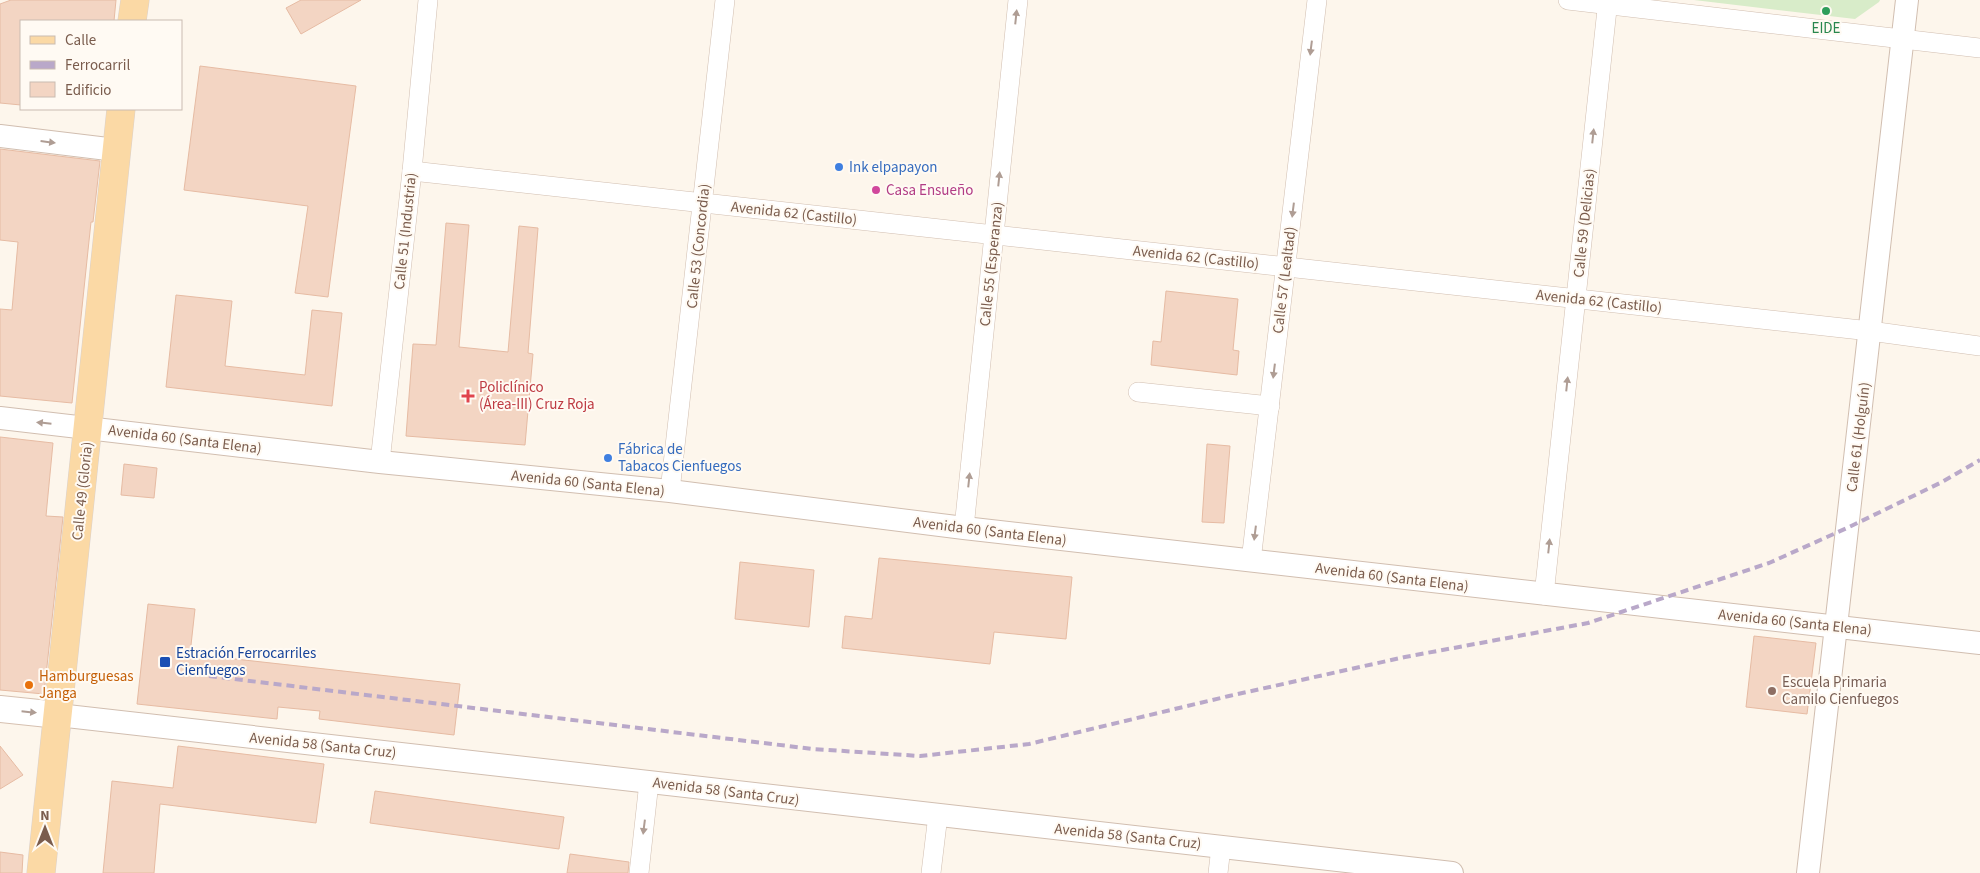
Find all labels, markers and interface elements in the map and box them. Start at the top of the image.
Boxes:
marker: EIDE [1820,5,1832,17]
one-way arrow [1012,9,1020,25]
place label: EIDE [1812,18,1841,39]
legend [20,20,182,110]
text: Calle [65,30,96,51]
one-way arrow [1307,41,1315,57]
text: Ferrocarril [65,55,130,76]
text: Edificio [65,80,112,101]
one-way arrow [1589,128,1597,144]
one-way arrow [41,138,57,146]
place label: Ink elpapayon [849,157,937,178]
marker: Ink elpapayon [833,161,845,173]
street label: Calle 59 (Delicias) [1568,167,1601,279]
one-way arrow [996,170,1004,186]
street label: Calle 51 (Industria) [389,172,422,291]
place label: Casa Ensueño [886,180,973,201]
street label: Calle 53 (Concordia) [682,183,715,310]
marker: Casa Ensueño [870,184,882,196]
street label: Avenida 62 (Castillo) [730,196,858,231]
street label: Calle 55 (Esperanza) [975,201,1008,328]
one-way arrow [1289,202,1297,218]
street label: Calle 57 (Lealtad) [1268,225,1301,335]
street label: Avenida 62 (Castillo) [1132,240,1260,275]
street label: Avenida 62 (Castillo) [1535,284,1663,319]
one-way arrow [1270,364,1278,380]
one-way arrow [1563,376,1571,392]
place label: Policlínico (Área-III) Cruz Roja [479,377,595,415]
street label: Calle 61 (Holguín) [1841,381,1876,493]
marker: Policlínico (Área-III) Cruz Roja [461,389,475,403]
one-way arrow [36,419,52,427]
street label: Avenida 60 (Santa Elena) [107,420,263,459]
place label: Fábrica de Tabacos Cienfuegos [618,439,742,477]
street label: Calle 49 (Gloria) [67,441,98,541]
marker: Fábrica de Tabacos Cienfuegos [602,452,614,464]
street label: Avenida 60 (Santa Elena) [510,465,666,502]
one-way arrow [965,471,973,487]
street label: Avenida 60 (Santa Elena) [912,512,1068,551]
one-way arrow [1251,525,1259,541]
one-way arrow [1545,538,1553,554]
street label: Avenida 60 (Santa Elena) [1314,558,1470,597]
street label: Avenida 60 (Santa Elena) [1717,604,1873,641]
place label: Estración Ferrocarriles Cienfuegos [176,643,316,681]
marker: Estración Ferrocarriles Cienfuegos [158,655,172,669]
place label: Hamburguesas Janga [39,666,134,704]
place label: Escuela Primaria Camilo Cienfuegos [1782,672,1899,710]
marker: Hamburguesas Janga [23,679,35,691]
marker: Escuela Primaria Camilo Cienfuegos [1766,685,1778,697]
one-way arrow [21,708,37,716]
street label: Avenida 58 (Santa Cruz) [248,727,397,764]
street label: Avenida 58 (Santa Cruz) [651,772,800,811]
north arrow [20,803,70,853]
text: N [40,806,50,826]
street label: Avenida 58 (Santa Cruz) [1053,818,1202,855]
one-way arrow [640,820,648,836]

